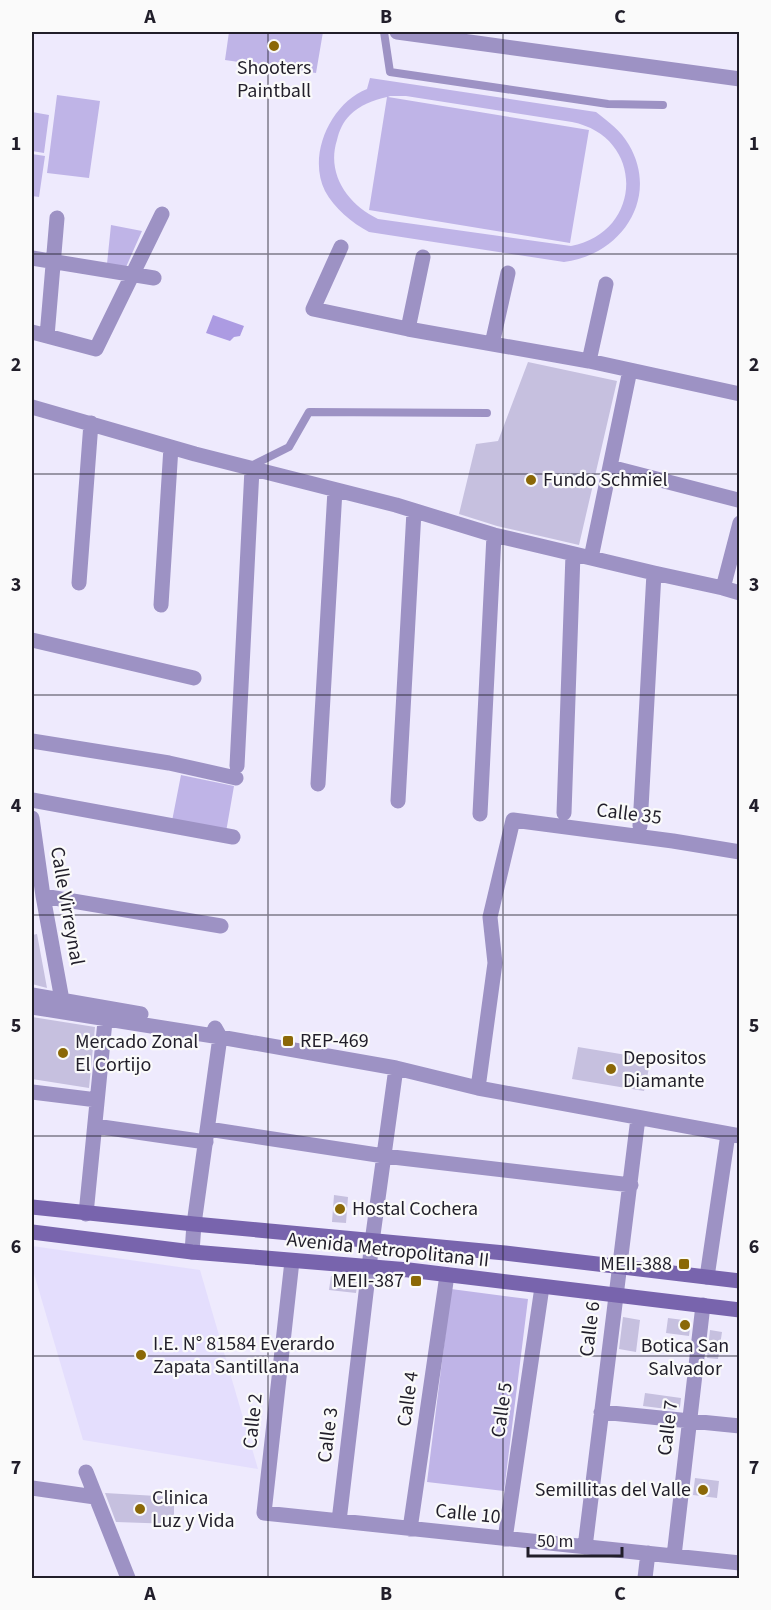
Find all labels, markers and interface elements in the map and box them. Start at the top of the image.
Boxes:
text: A [143,3,156,31]
text: B [380,3,392,31]
text: C [614,3,626,31]
marker: Shooters Paintball [267,39,281,53]
place label: Shooters Paintball [237,54,311,105]
text: 1 [11,130,21,158]
text: 1 [749,130,759,158]
text: 2 [11,351,21,379]
text: 2 [749,351,759,379]
place label: Fundo Schmiel [543,466,668,494]
marker: Fundo Schmiel [524,473,538,487]
text: 3 [11,571,21,599]
text: 3 [749,571,759,599]
text: 4 [11,792,22,820]
text: 4 [749,792,760,820]
street label: Calle 35 [595,796,663,832]
street label: Calle Virreynal [43,844,91,968]
text: 5 [11,1012,21,1040]
text: 5 [749,1012,759,1040]
place label: REP-469 [300,1027,369,1055]
place label: Mercado Zonal El Cortijo [75,1028,198,1079]
marker: REP-469 [281,1034,295,1048]
place label: Depositos Diamante [623,1044,706,1095]
marker: Mercado Zonal El Cortijo [56,1046,70,1060]
marker: Depositos Diamante [604,1062,618,1076]
place label: Hostal Cochera [352,1195,478,1223]
marker: Hostal Cochera [333,1202,347,1216]
street label: Avenida Metropolitana II [285,1225,491,1275]
text: 6 [11,1233,21,1261]
text: 6 [749,1233,759,1261]
place label: MEII-388 [600,1250,672,1278]
marker: MEII-388 [677,1257,691,1271]
place label: MEII-387 [332,1267,404,1295]
marker: MEII-387 [409,1274,423,1288]
street label: Calle 6 [573,1300,607,1358]
marker: Botica San Salvador [678,1318,692,1332]
place label: I.E. N° 81584 Everardo Zapata Santillana [153,1330,335,1381]
place label: Botica San Salvador [641,1332,729,1383]
marker: I.E. N° 81584 Everardo Zapata Santillana [134,1348,148,1362]
street label: Calle 4 [390,1369,426,1428]
street label: Calle 5 [484,1381,520,1439]
street label: Calle 2 [236,1392,270,1450]
street label: Calle 7 [651,1399,685,1457]
street label: Calle 3 [311,1406,345,1464]
text: 7 [11,1454,21,1482]
text: 7 [749,1454,759,1482]
place label: Semillitas del Valle [535,1476,691,1504]
marker: Semillitas del Valle [696,1483,710,1497]
place label: Clinica Luz y Vida [152,1484,235,1535]
street label: Calle 10 [434,1497,502,1531]
marker: Clinica Luz y Vida [133,1502,147,1516]
scale bar [528,1520,622,1558]
text: 50 m [537,1529,573,1554]
text: A [143,1580,156,1608]
text: B [380,1580,392,1608]
text: C [614,1580,626,1608]

